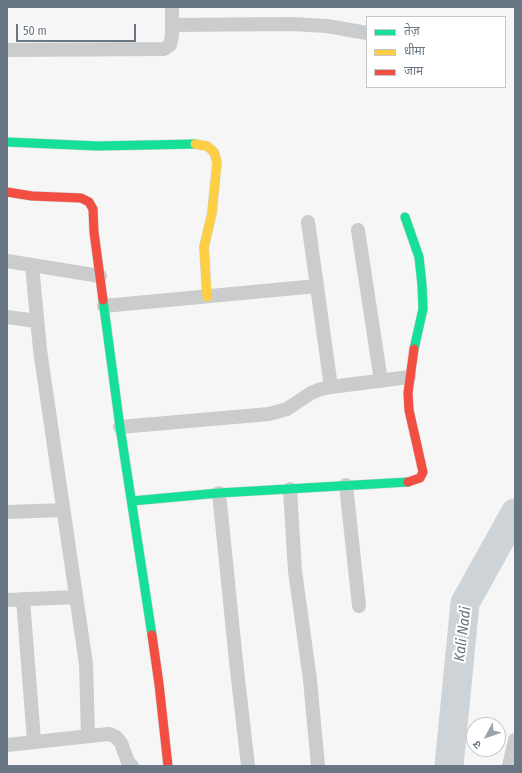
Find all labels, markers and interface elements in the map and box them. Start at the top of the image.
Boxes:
scale bar [18,16,138,42]
legend [366,16,506,88]
text: 50 m [23,24,47,38]
text: तेज़ [404,24,420,38]
text: धीमा [404,44,425,58]
text: जाम [404,64,423,78]
water label: Kali Nadi [451,605,475,663]
north arrow [466,717,506,757]
text: उ [470,738,484,751]

